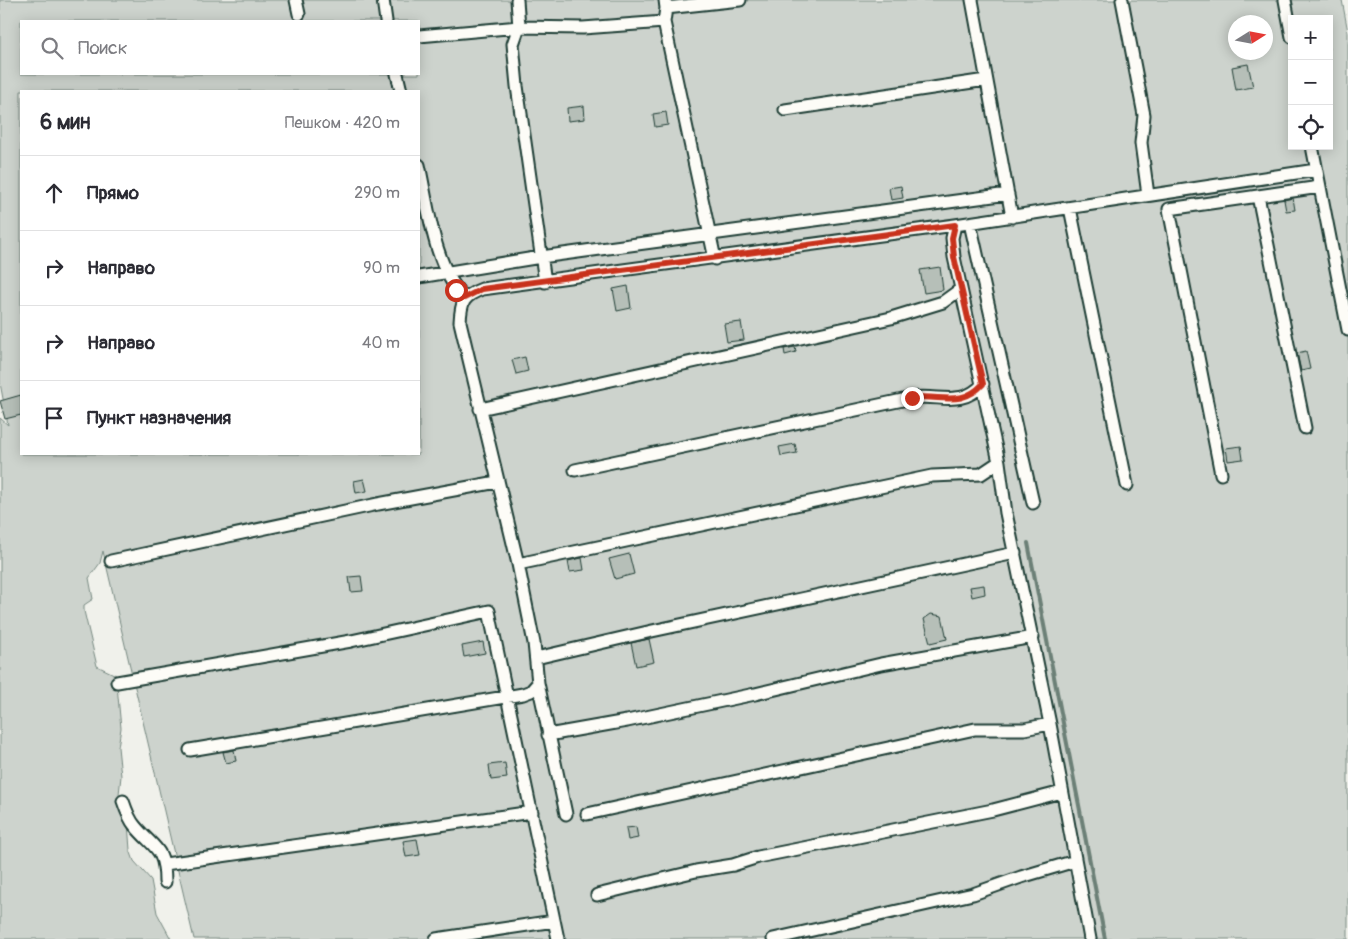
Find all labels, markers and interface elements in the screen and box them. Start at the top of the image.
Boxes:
north arrow [1228,15,1273,60]
map controls [1288,15,1333,150]
button: + [1288,15,1333,60]
search box [20,20,420,75]
icon: search [38,34,66,62]
text: Поиск [78,36,128,60]
button: − [1288,60,1333,105]
button: locate [1288,105,1333,150]
text: 6 мин [40,109,90,136]
text: Пешком · 420 m [285,113,400,133]
icon: ahead [40,179,68,207]
text: Прямо [87,181,139,205]
text: 290 m [354,183,400,203]
icon: right [40,254,68,282]
text: Направо [87,256,155,280]
text: 90 m [363,258,400,278]
route start [445,279,468,302]
icon: right [40,329,68,357]
text: Направо [87,331,155,355]
text: 40 m [362,333,400,353]
route end [901,387,924,410]
icon: arrive [40,404,68,432]
text: Пункт назначения [87,406,231,430]

